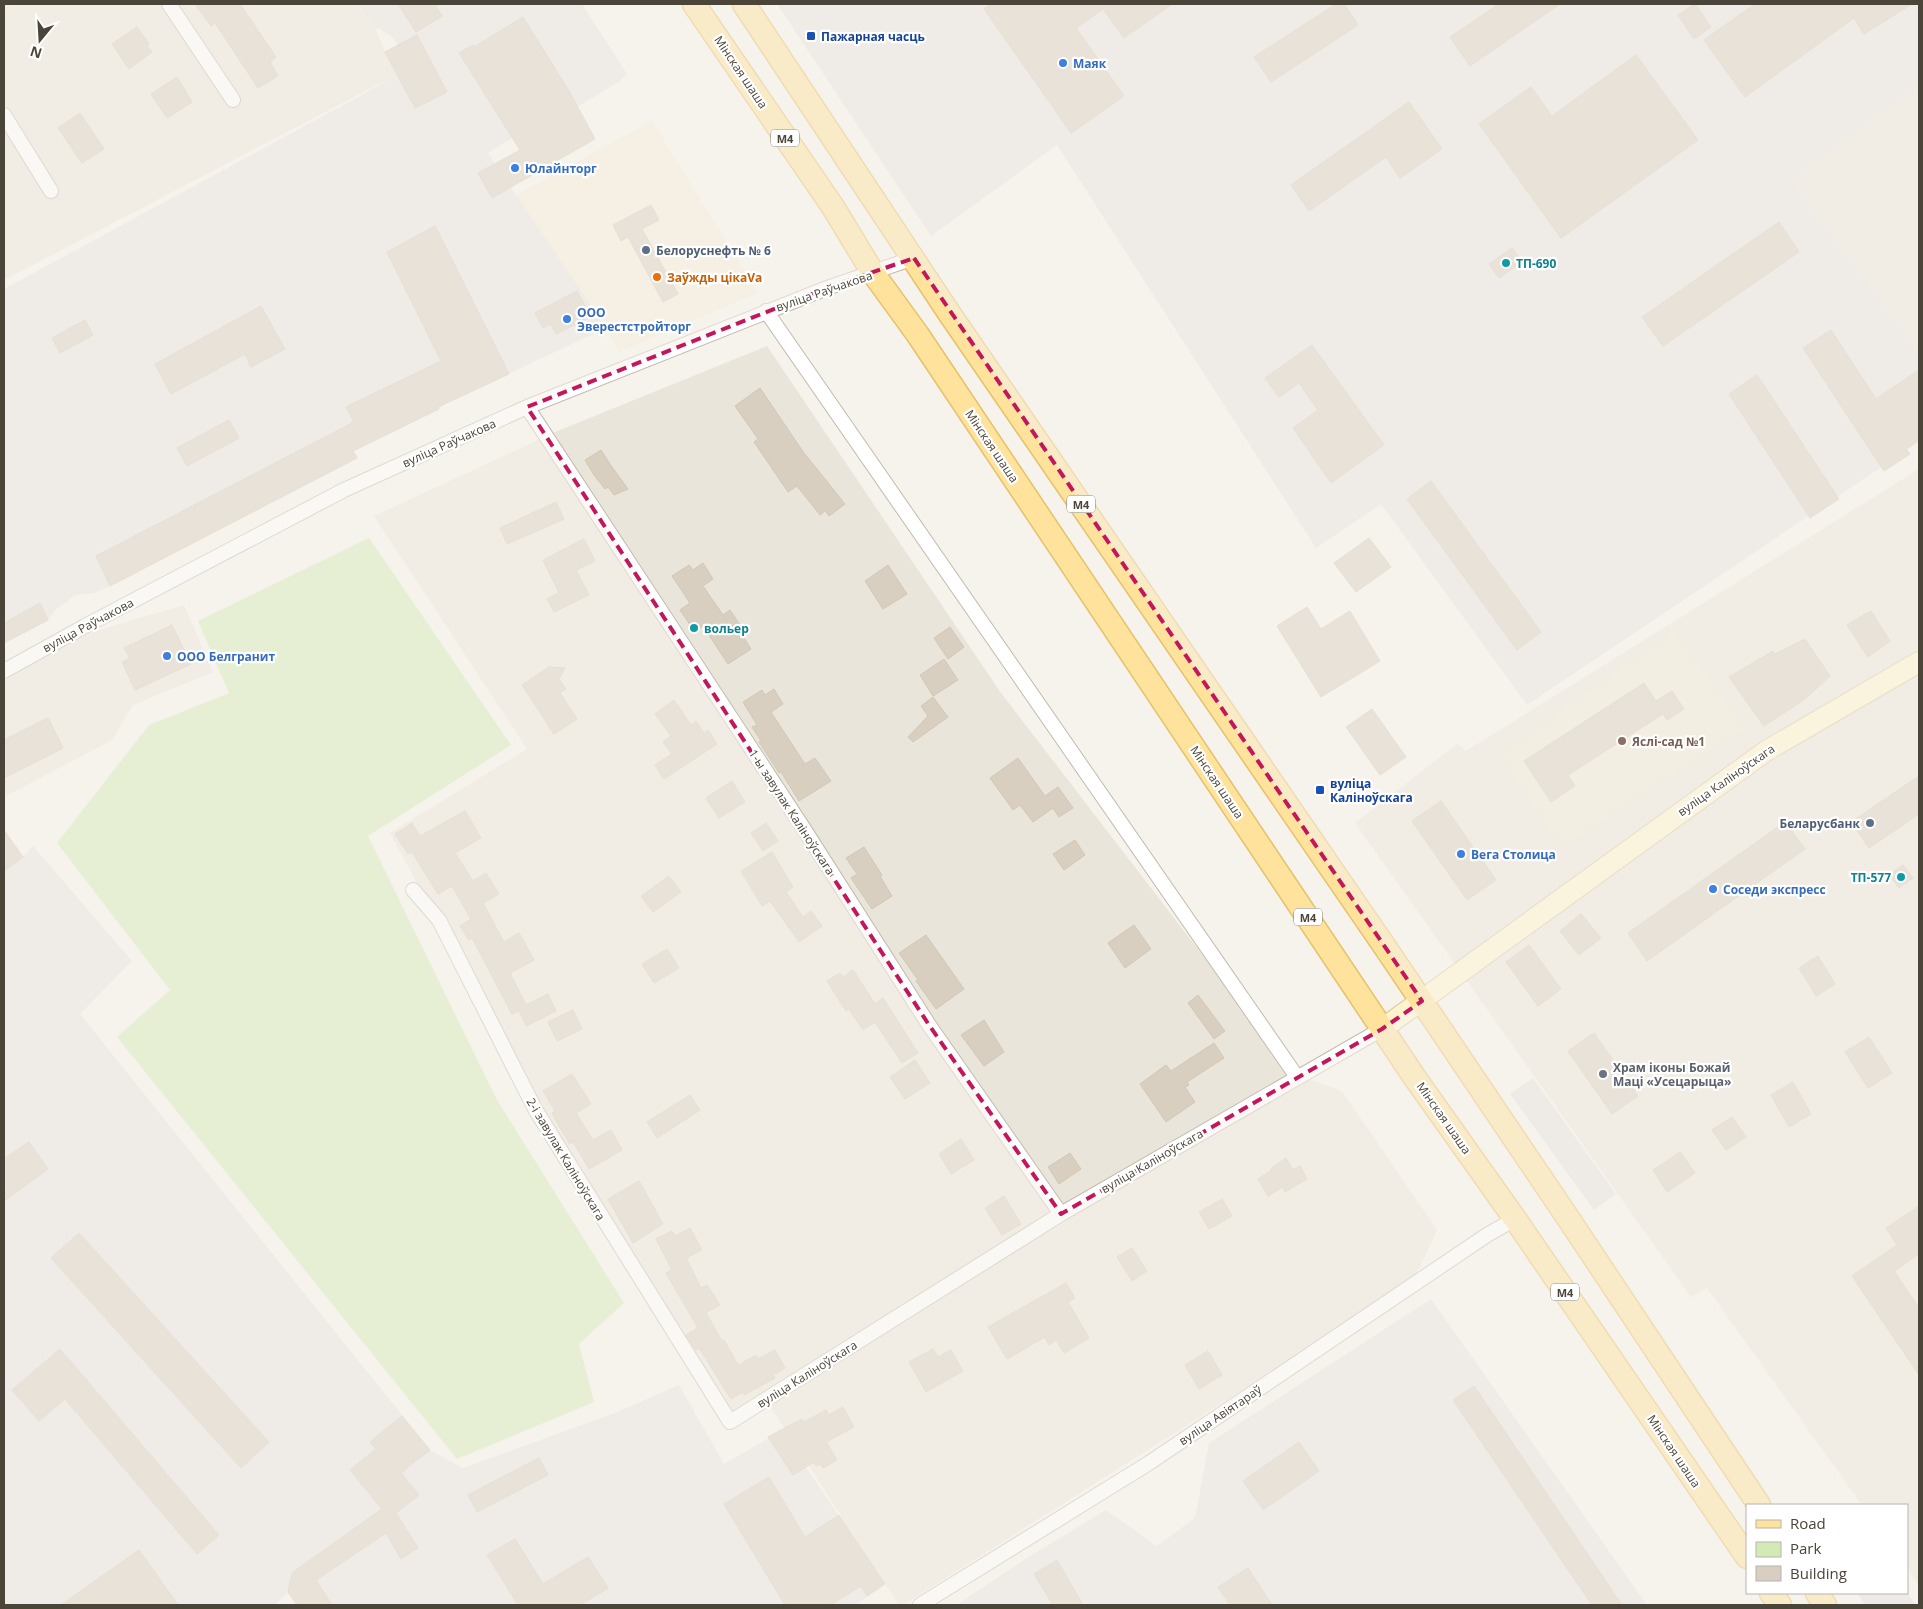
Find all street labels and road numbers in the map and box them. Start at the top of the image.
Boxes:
street label: Мінская шаша [710,32,772,112]
road number: М4 [771,130,799,146]
street label: вуліца Раўчакова [774,267,874,315]
street label: Мінская шаша [961,406,1023,486]
street label: вуліца Раўчакова [399,415,499,471]
road number: М4 [1067,496,1095,512]
street label: вуліца Раўчакова [39,594,137,656]
street label: вуліца Каліноўскага [1674,740,1778,820]
street label: Мінская шаша [1186,742,1248,822]
street label: 1-ы завулак Каліноўскага [745,746,839,878]
road number: М4 [1294,909,1322,926]
street label: Мінская шаша [1413,1079,1475,1157]
street label: 2-і завулак Каліноўскага [523,1095,609,1223]
street label: вуліца Каліноўскага [1098,1125,1206,1197]
road number: М4 [1551,1284,1579,1300]
street label: вуліца Каліноўскага [754,1336,860,1412]
street label: вуліца Авіятараў [1175,1380,1266,1449]
street label: Мінская шаша [1643,1411,1705,1491]

